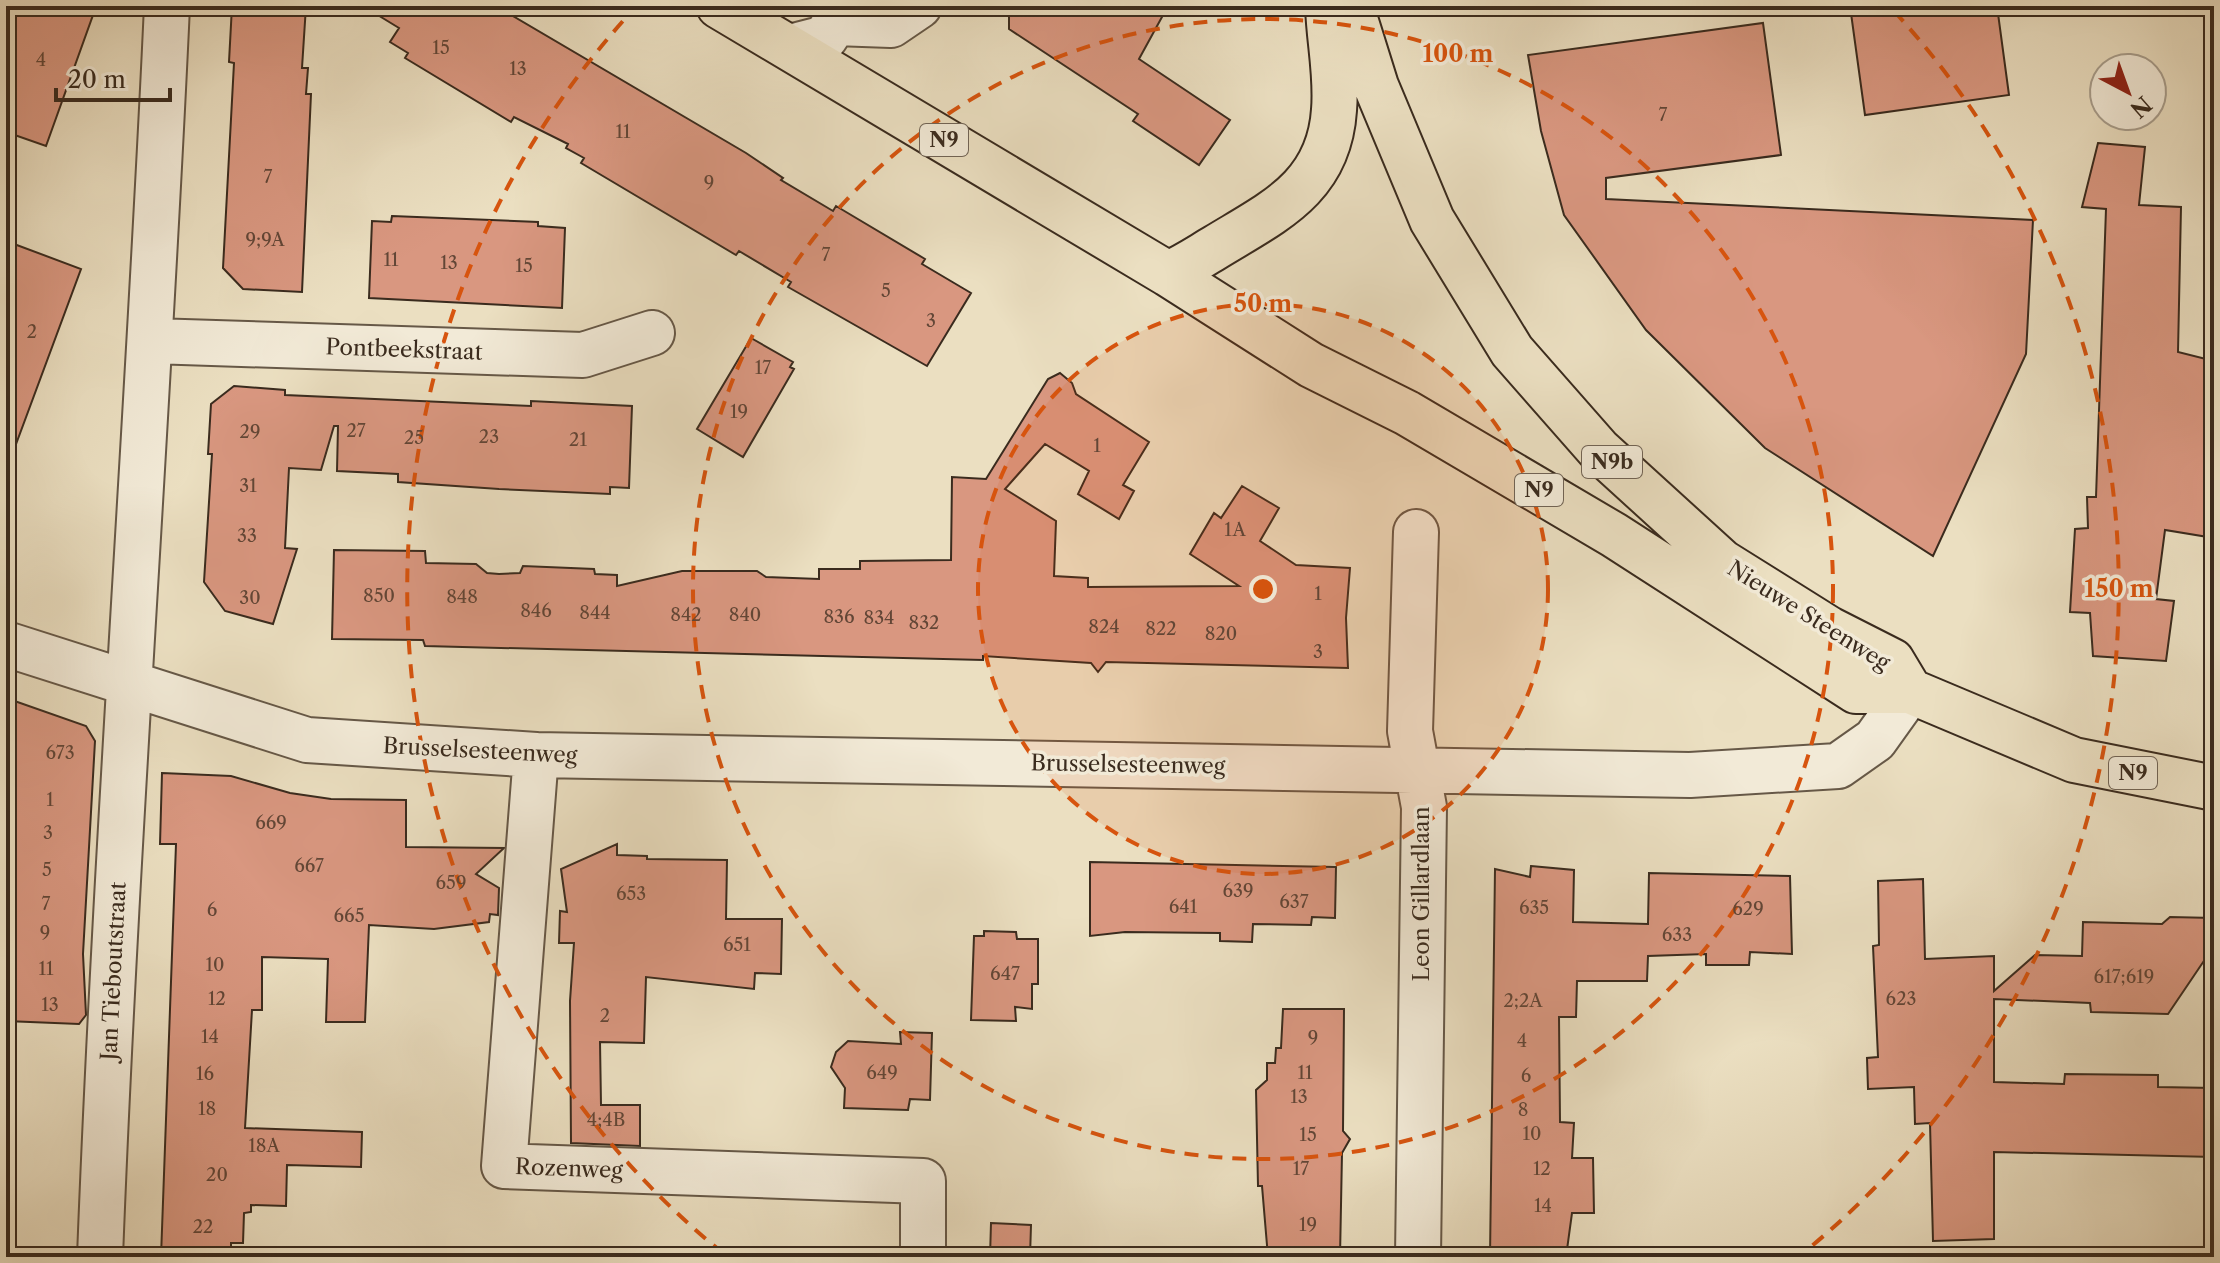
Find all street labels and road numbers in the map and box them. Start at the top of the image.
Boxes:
road number: N9 [920,124,968,156]
street label: Pontbeekstraat [325,333,483,366]
road number: N9b [1582,446,1642,478]
road number: N9 [1515,474,1563,506]
street label: Nieuwe Steenweg [1723,555,1895,676]
street label: Brusselsesteenweg [382,732,578,769]
street label: Brusselsesteenweg [1030,749,1226,780]
road number: N9 [2109,757,2157,789]
street label: Leon Gillardlaan [1408,806,1435,981]
street label: Jan Tieboutstraat [95,881,132,1064]
street label: Rozenweg [515,1153,624,1184]

